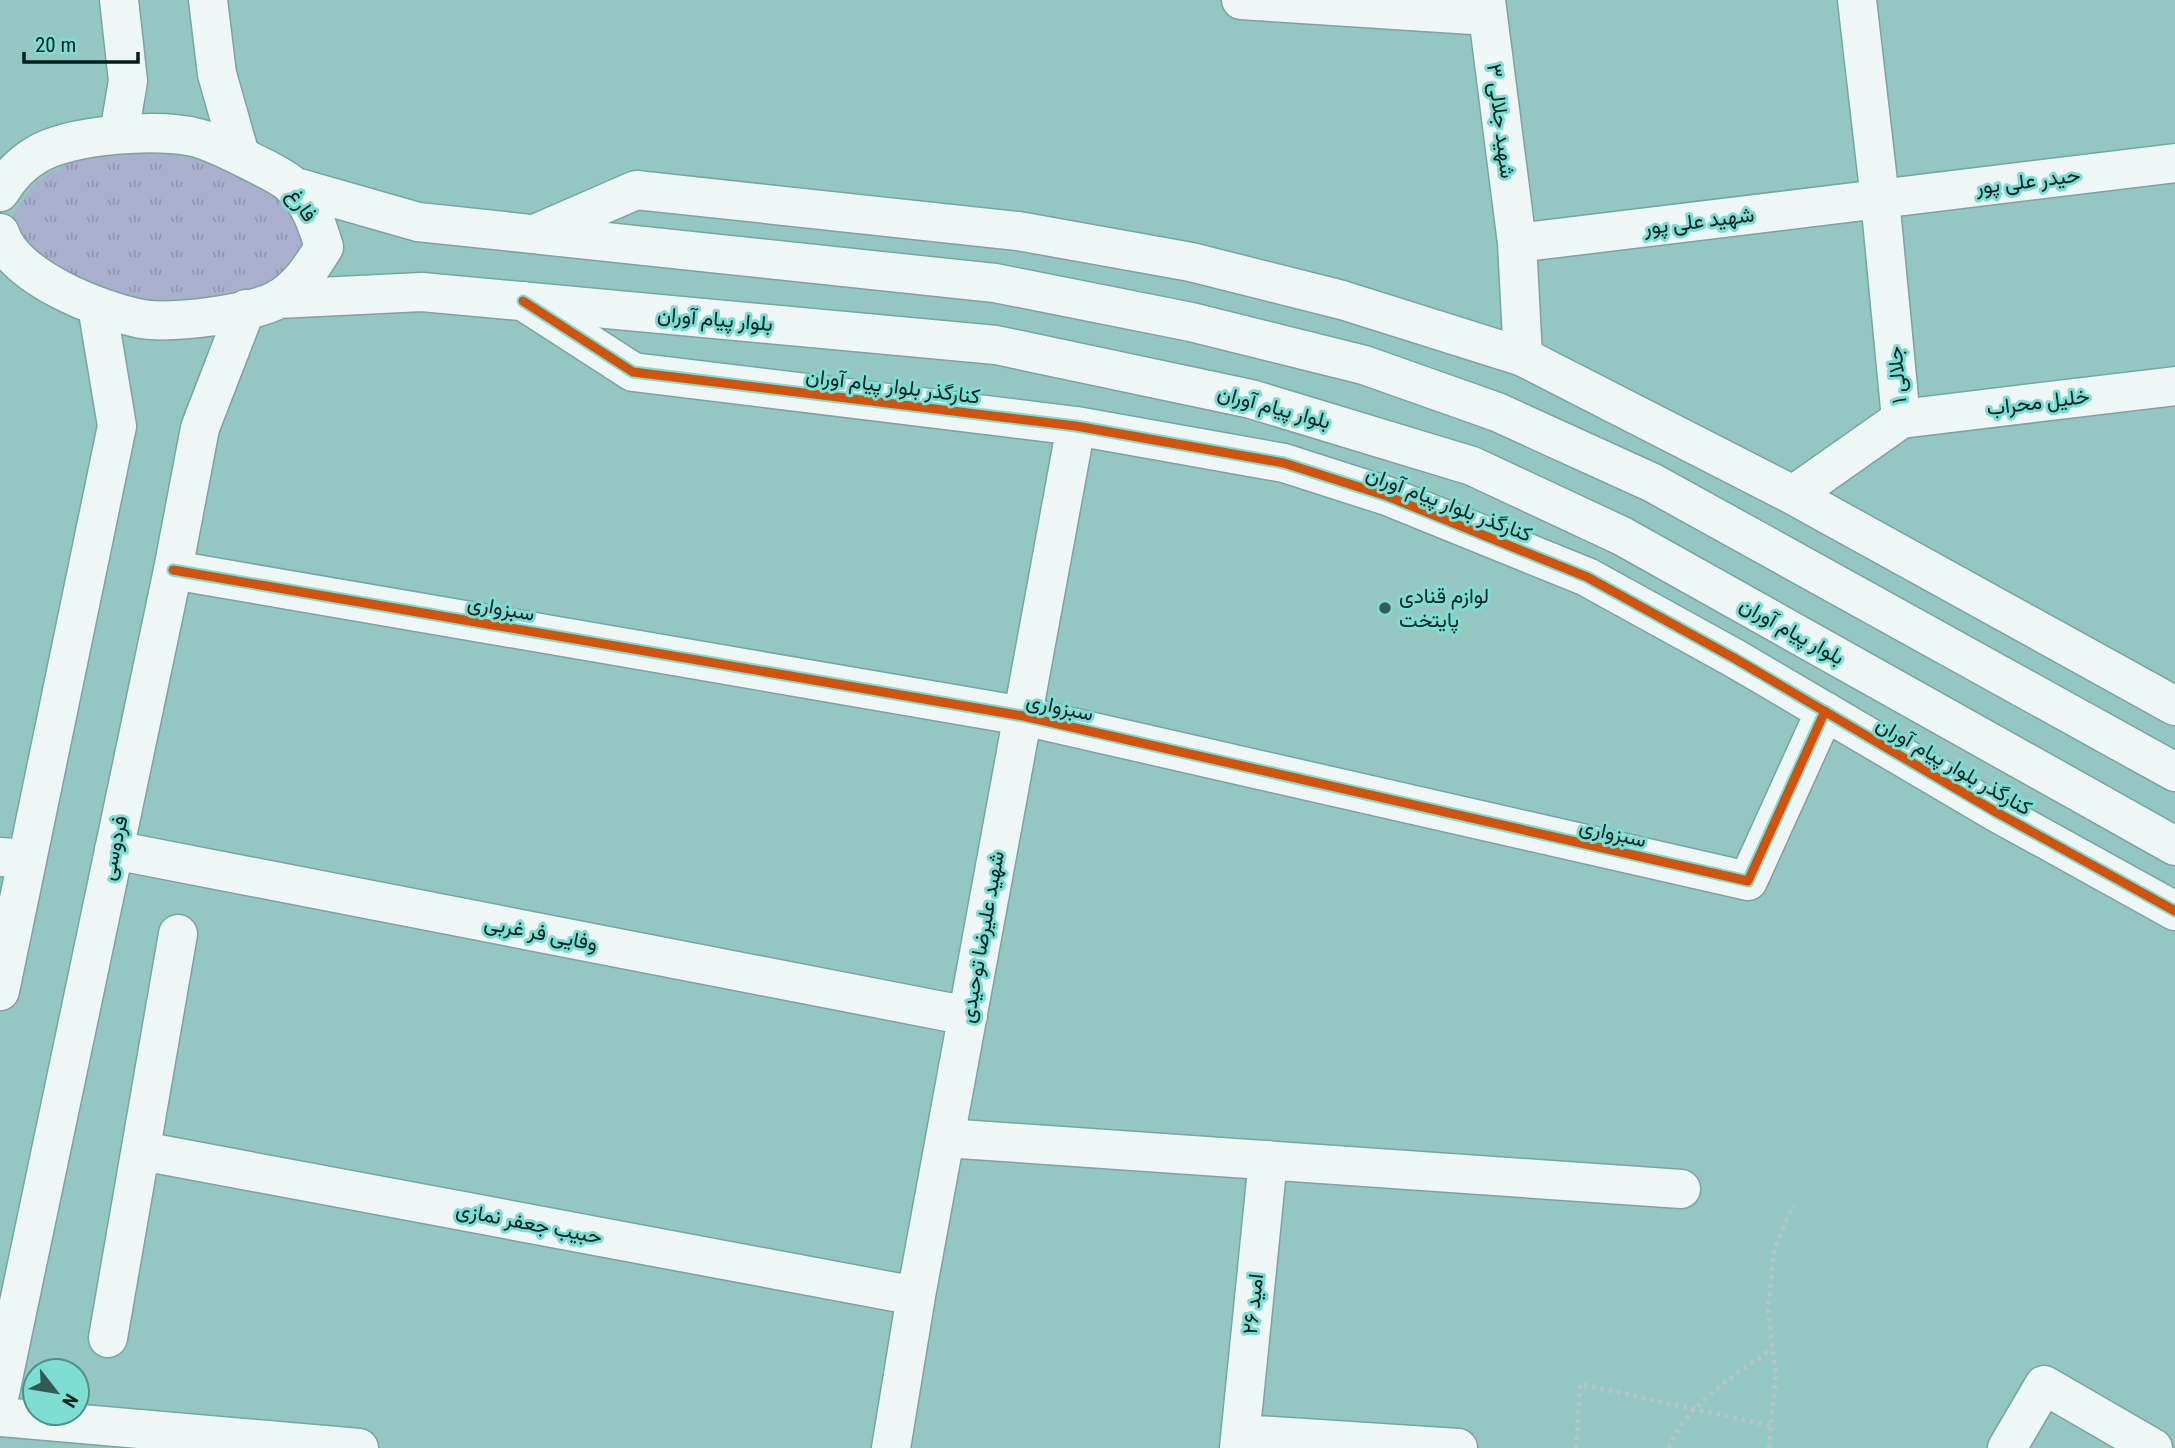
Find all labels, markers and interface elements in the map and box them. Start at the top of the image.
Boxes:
scale bar [24,21,138,65]
text: 20 m [35,33,76,57]
street label: شهید جلالی ۳ [1481,62,1520,180]
street label: حیدر علی پور [1973,163,2082,201]
street label: فارغ [280,184,322,227]
street label: شهید علی پور [1642,202,1756,242]
street label: بلوار پیام آوران [656,302,774,338]
street label: جلالی ۱ [1883,345,1911,405]
street label: کنارگذر بلوار پیام آوران [804,363,982,411]
street label: بلوار پیام آوران [1214,380,1333,436]
street label: خلیل محراب [1985,384,2091,421]
street label: کنارگذر بلوار پیام آوران [1362,461,1535,549]
place label: لوازم قنادی پایتخت [1399,584,1489,634]
street label: سبزواری [465,590,536,627]
street label: بلوار پیام آوران [1735,592,1848,671]
marker: لوازم قنادی پایتخت [1377,600,1393,616]
street label: سبزواری [1024,688,1096,727]
street label: کنارگذر بلوار پیام آوران [1871,712,2036,822]
street label: فردوسی [95,813,134,883]
street label: سبزواری [1577,814,1649,853]
street label: شهید علیرضا توحیدی [955,849,1010,1025]
street label: وفایی فر غربی [482,910,600,957]
street label: حبیب جعفر نمازی [454,1197,604,1250]
street label: امید ۲۶ [1238,1272,1268,1336]
north arrow [21,1357,91,1427]
text: N [57,1390,83,1411]

